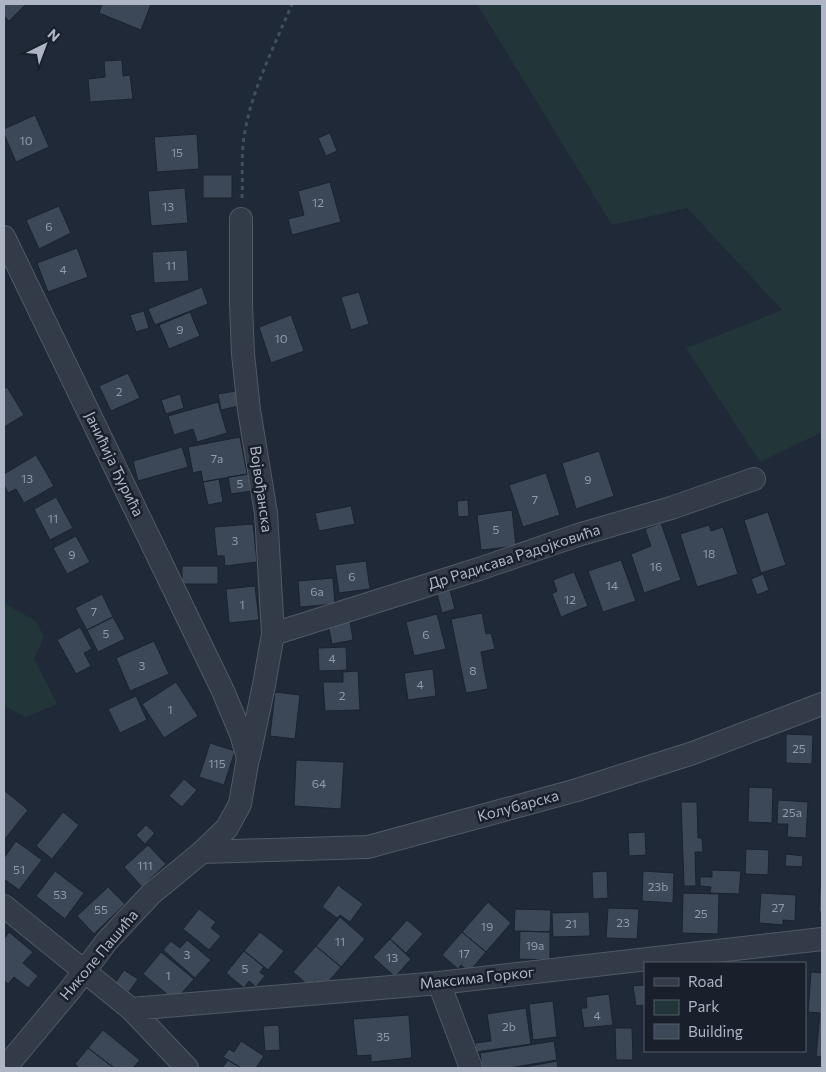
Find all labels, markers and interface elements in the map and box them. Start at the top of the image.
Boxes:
north arrow [20,20,70,70]
text: N [44,25,64,45]
house number: 10 [20,133,33,147]
house number: 15 [171,145,183,159]
house number: 12 [312,195,324,209]
house number: 13 [162,199,174,213]
house number: 6 [45,219,53,233]
house number: 11 [166,258,176,272]
house number: 4 [59,262,67,276]
house number: 9 [176,322,184,336]
house number: 10 [275,331,288,345]
house number: 2 [116,384,123,398]
street label: Јанићија Ђурића [82,408,148,519]
street label: Војвођанска [247,444,277,533]
house number: 7a [211,451,223,465]
house number: 13 [21,471,33,485]
house number: 9 [584,472,592,486]
house number: 5 [237,476,244,490]
house number: 7 [532,492,538,506]
house number: 11 [48,511,58,525]
street label: Др Радисава Радојковића [425,520,602,592]
house number: 5 [493,522,500,536]
house number: 3 [232,533,239,547]
house number: 18 [703,546,715,560]
house number: 9 [68,547,76,561]
house number: 16 [650,559,662,573]
house number: 6 [348,569,356,583]
house number: 14 [606,578,618,592]
house number: 6a [310,584,324,598]
house number: 12 [564,592,576,606]
house number: 1 [239,597,245,611]
house number: 7 [91,604,97,618]
house number: 5 [103,626,110,640]
house number: 6 [422,627,430,641]
house number: 4 [328,651,336,665]
house number: 3 [139,658,146,672]
house number: 8 [469,663,477,677]
house number: 4 [416,677,424,691]
house number: 2 [339,688,346,702]
house number: 1 [167,702,173,716]
house number: 25 [792,741,806,755]
house number: 115 [208,756,226,770]
house number: 64 [312,776,326,790]
street label: Колубарска [475,786,560,825]
house number: 25a [782,805,802,819]
house number: 111 [137,858,153,872]
house number: 51 [13,862,25,876]
house number: 23b [648,879,668,893]
house number: 53 [53,887,67,901]
house number: 27 [772,900,784,914]
house number: 55 [94,902,108,916]
street label: Николе Пашића [55,906,141,1003]
house number: 25 [694,906,708,920]
house number: 23 [616,915,630,929]
house number: 21 [565,916,577,930]
house number: 19 [481,919,493,933]
house number: 11 [335,934,345,948]
house number: 19a [526,938,544,952]
house number: 17 [458,946,470,960]
house number: 3 [184,947,191,961]
house number: 13 [386,950,398,964]
house number: 5 [242,961,249,975]
street label: Максима Горког [419,962,536,992]
legend [644,962,806,1052]
house number: 1 [165,968,171,982]
text: Road [688,972,723,990]
text: Park [688,997,719,1015]
house number: 4 [593,1008,601,1022]
house number: 2b [502,1019,516,1033]
text: Building [688,1022,743,1040]
house number: 35 [376,1029,390,1043]

